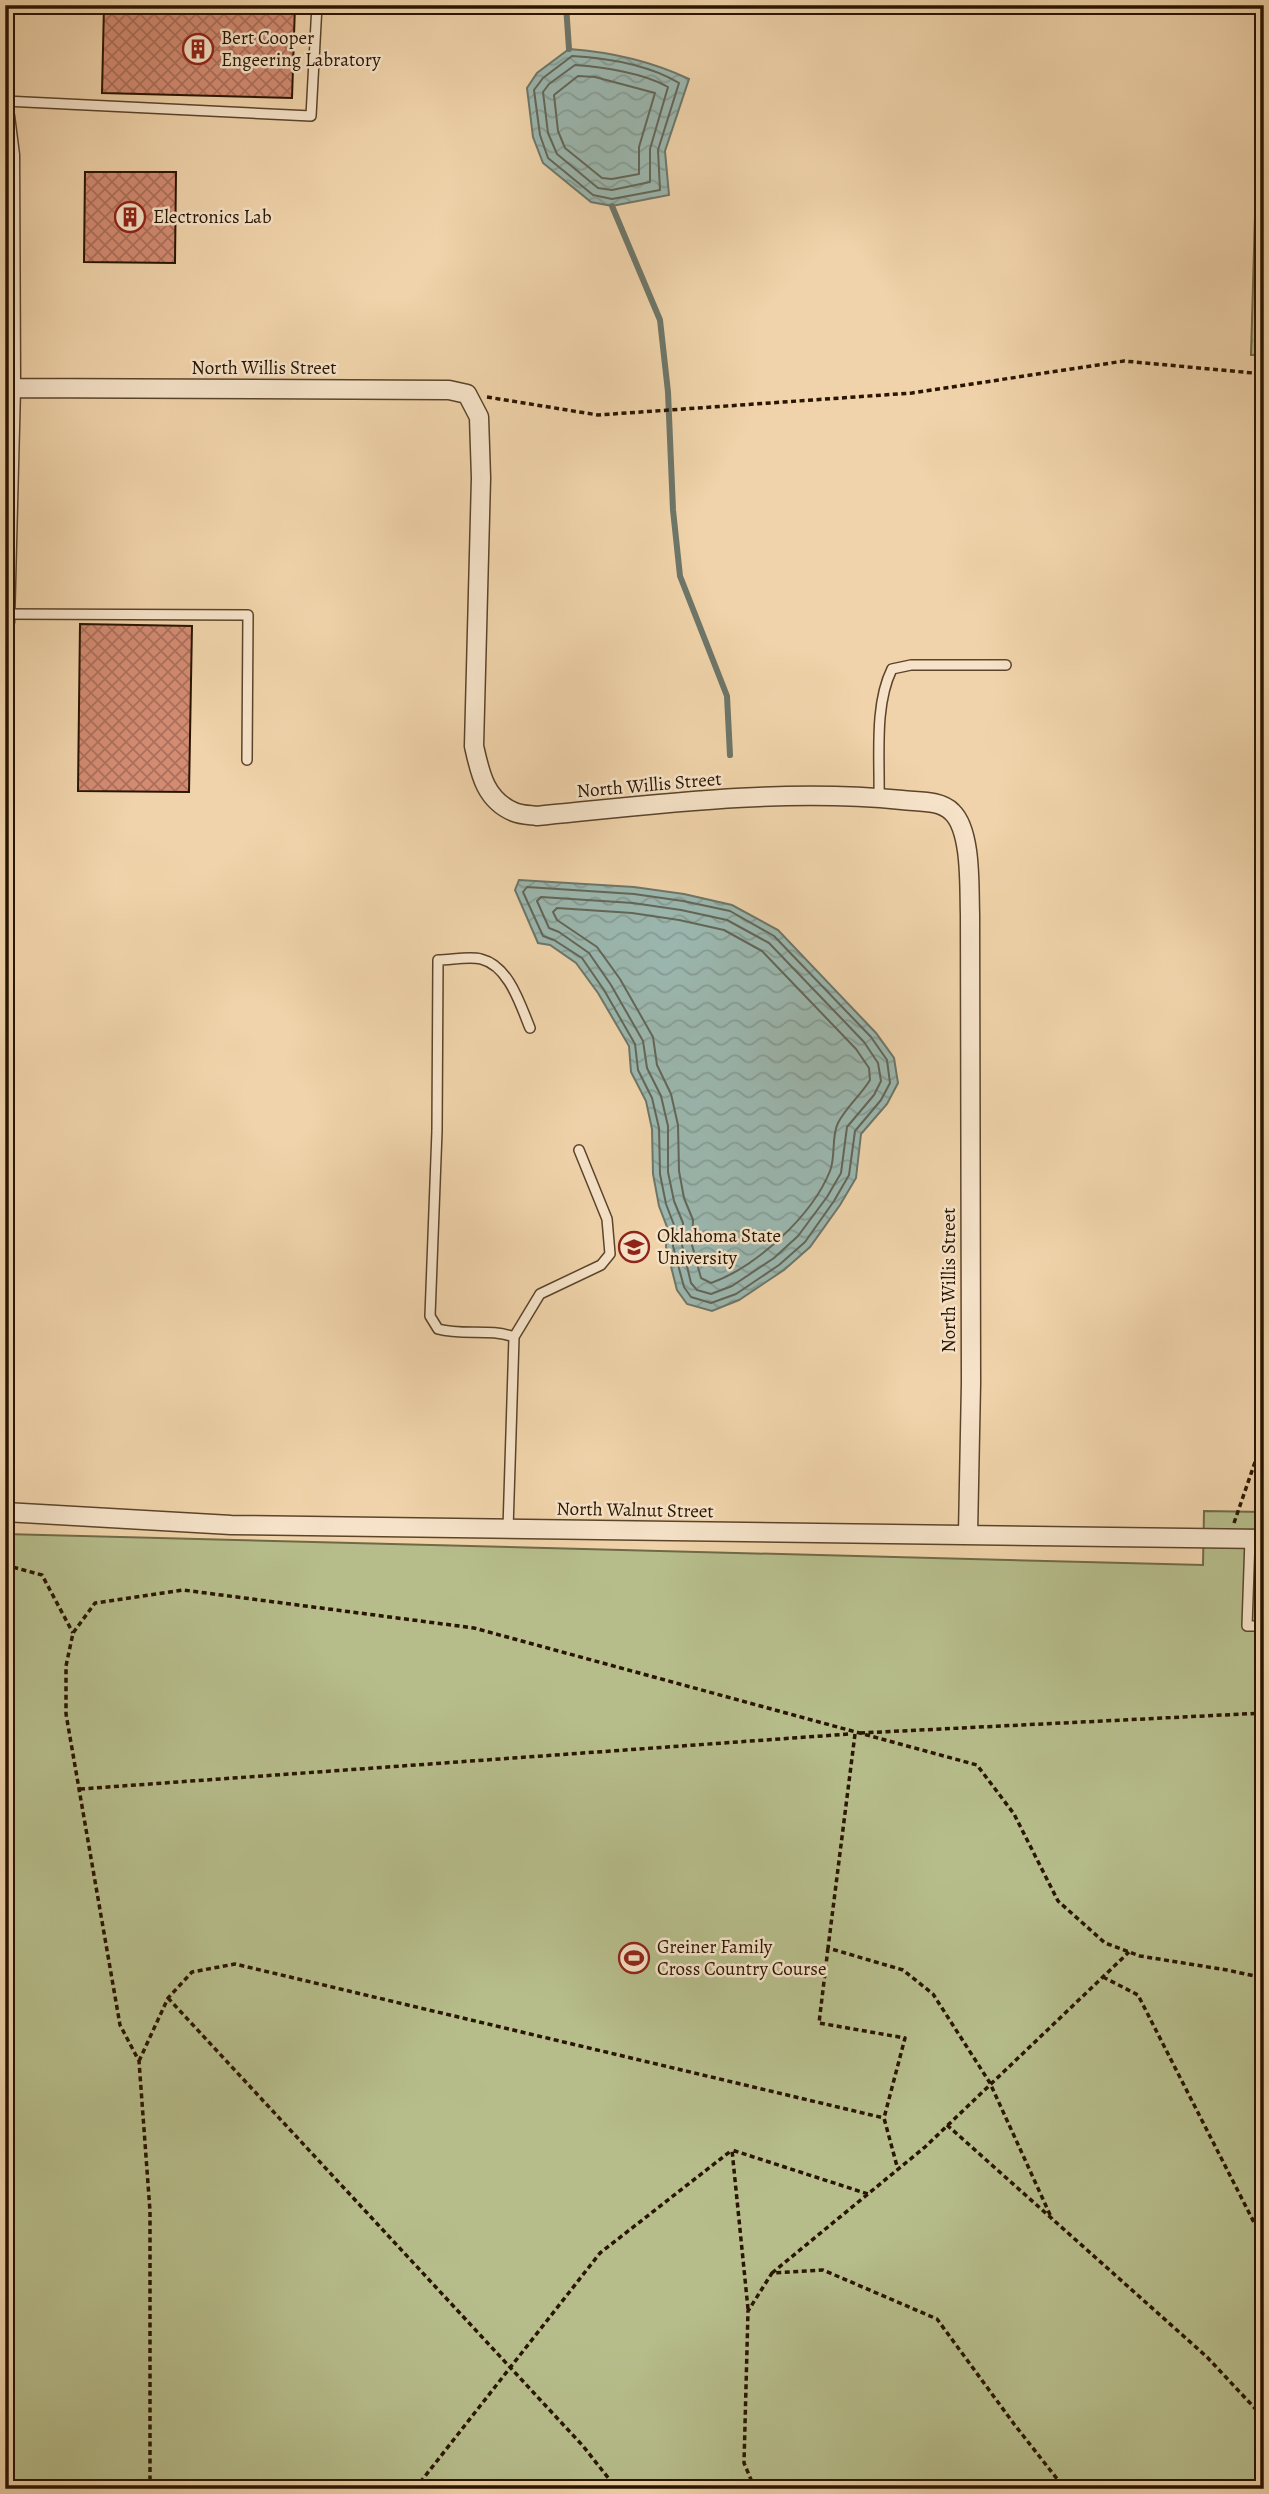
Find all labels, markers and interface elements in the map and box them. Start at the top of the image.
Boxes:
place label: Bert Cooper Engeering Labratory [221,25,381,73]
building icon: Bert Cooper Engeering Labratory [181,32,215,66]
building icon: Electronics Lab [113,200,147,234]
place label: Electronics Lab [153,204,272,230]
street label: North Willis Street [191,355,337,381]
street label: North Willis Street [576,766,722,804]
street label: North Willis Street [936,1207,962,1353]
place label: Oklahoma State University [657,1223,781,1271]
school or university icon: Oklahoma State University [617,1230,651,1264]
street label: North Walnut Street [556,1496,714,1524]
place label: Greiner Family Cross Country Course [657,1934,827,1982]
sports icon: Greiner Family Cross Country Course [617,1941,651,1975]

